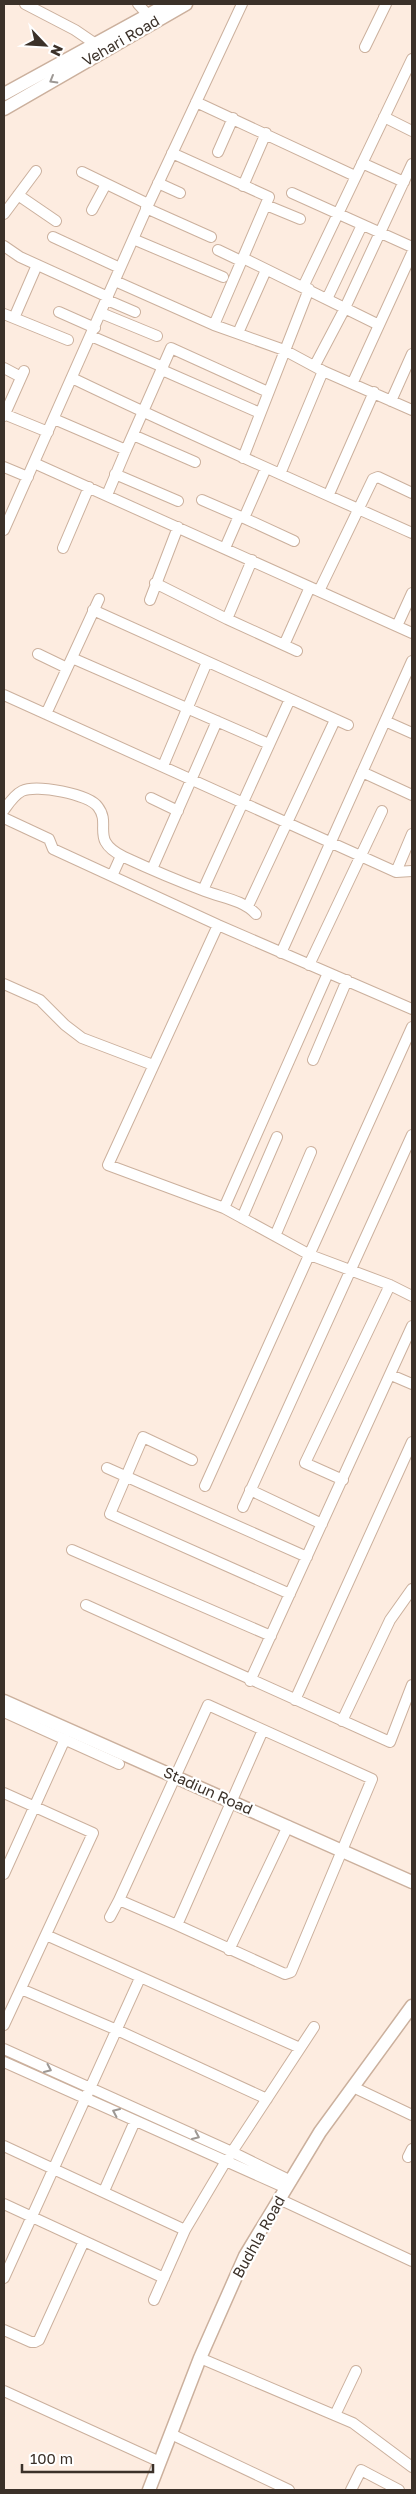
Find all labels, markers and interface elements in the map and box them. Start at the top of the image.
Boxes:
street label: Vehari Road [79,11,162,69]
north arrow [20,20,70,70]
text: N [47,42,67,59]
one-way arrow [49,74,58,84]
street label: Stadiun Road [161,1762,256,1818]
one-way arrow [43,2063,52,2074]
one-way arrow [112,2108,121,2119]
one-way arrow [191,2129,200,2140]
street label: Budhla Road [228,2192,288,2281]
scale bar [22,2442,154,2474]
text: 100 m [30,2449,73,2467]

